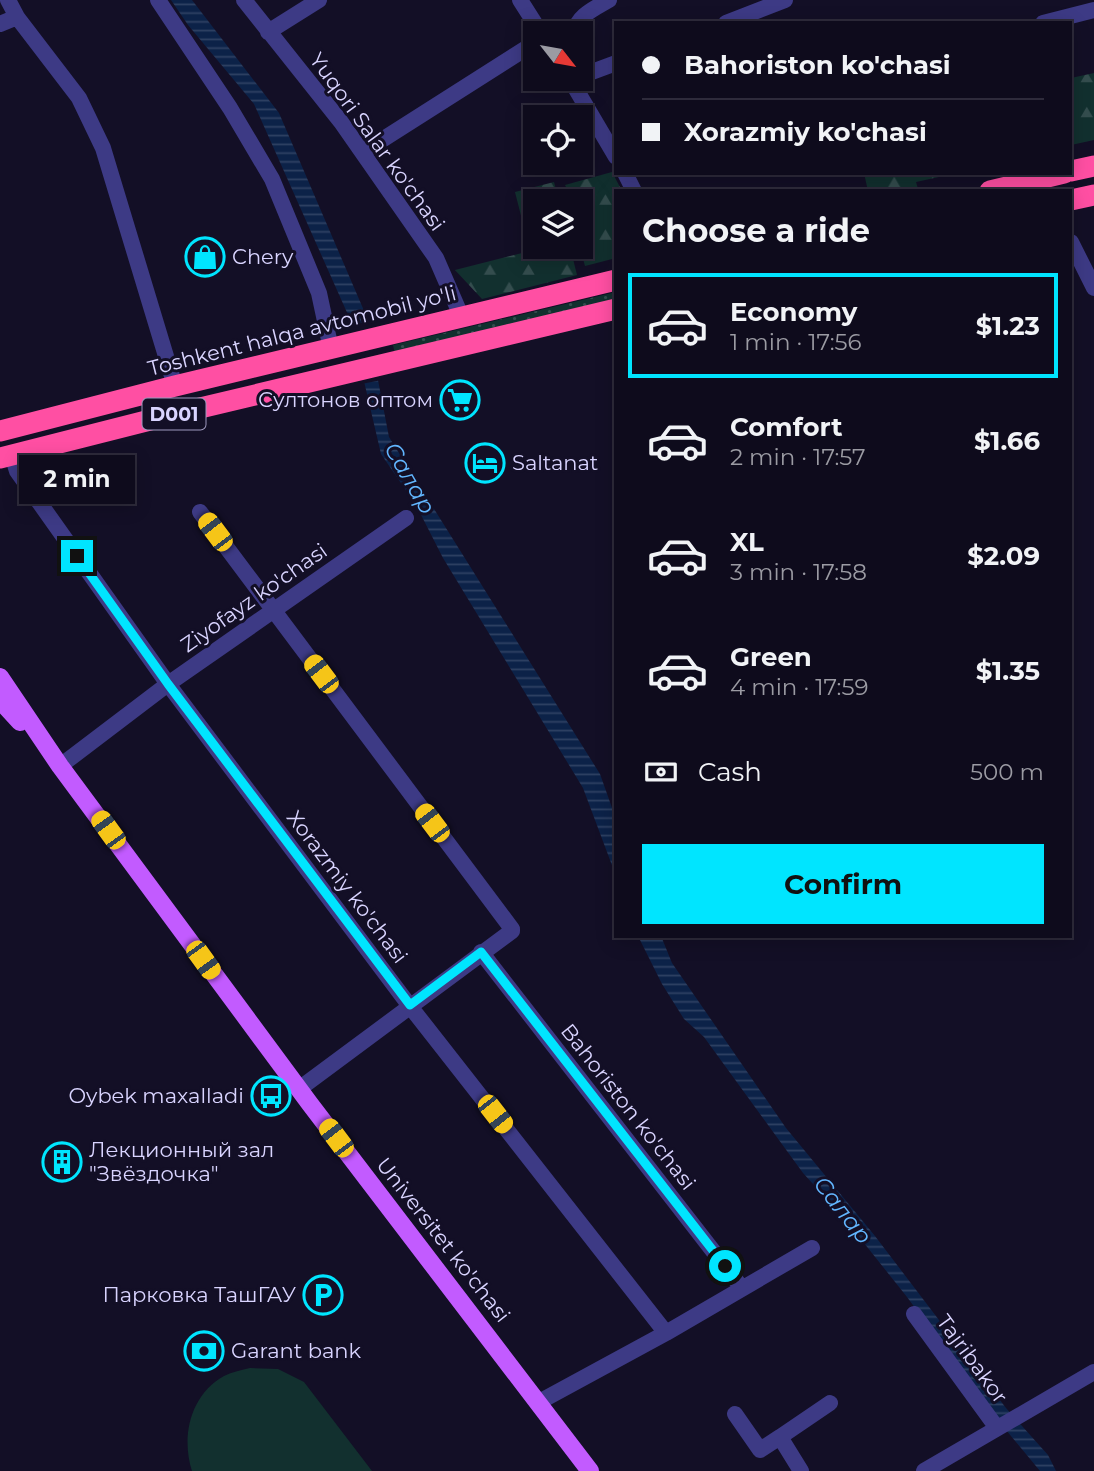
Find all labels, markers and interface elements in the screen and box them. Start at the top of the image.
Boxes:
north arrow [523,21,593,91]
map controls [523,21,593,259]
street label: Yuqori Salar ko'chasi [304,48,450,236]
text: Bahoriston ko'chasi [684,49,951,81]
button: locate [523,105,593,175]
text: Xorazmiy ko'chasi [684,116,927,148]
button: layers [523,189,593,259]
text: Choose a ride [642,211,870,250]
shop icon: Chery [184,236,226,278]
place label: Chery [232,244,294,269]
street label: Toshkent halqa avtomobil yo'li [145,280,459,381]
icon: car [646,294,709,357]
text: Economy [730,296,857,328]
text: $1.23 [976,310,1040,342]
text: 1 min · 17:56 [730,328,862,356]
supermarket icon: Султонов оптом [439,379,481,421]
place label: Султонов оптом [258,387,433,412]
road number: D001 [142,398,206,430]
icon: car [646,409,709,472]
text: Comfort [730,411,842,443]
text: $1.66 [974,425,1040,457]
water label: Салар [378,437,442,519]
hotel icon: Saltanat [464,442,506,484]
text: 2 min · 17:57 [730,443,866,471]
place label: Saltanat [512,450,598,475]
callout: 2 min [19,454,135,504]
text: 2 min [43,465,111,493]
car [194,509,237,555]
icon: car [646,524,709,587]
text: XL [730,526,764,558]
street label: Ziyofayz ko'chasi [176,538,332,657]
route end [61,540,93,572]
text: $2.09 [967,540,1040,572]
text: 3 min · 17:58 [730,558,867,586]
icon: car [646,639,709,702]
text: Green [730,641,812,673]
car [300,651,343,697]
text: $1.35 [976,655,1040,687]
text: 4 min · 17:59 [730,673,869,701]
icon: cash [642,753,680,791]
text: Cash [698,756,762,788]
text: 500 m [970,758,1044,786]
car [411,800,454,846]
street label: Xorazmiy ko'chasi [282,805,413,968]
car [88,807,129,853]
button: Confirm [642,844,1044,924]
car [183,937,224,983]
street label: Bahoriston ko'chasi [556,1019,701,1195]
bus stop icon: Oybek maxalladi [250,1075,292,1117]
place label: Oybek maxalladi [68,1083,244,1108]
car [474,1091,517,1137]
car [315,1115,358,1161]
place label: Лекционный зал "Звёздочка" [89,1137,274,1186]
building icon: Лекционный зал "Звёздочка" [41,1141,83,1183]
street label: Universitet ko'chasi [371,1152,515,1327]
water label: Салар [808,1170,878,1250]
route start [709,1250,741,1282]
parking icon: Парковка ТашГАУ [302,1274,344,1316]
place label: Парковка ТашГАУ [102,1282,297,1307]
street label: Tajribakor [932,1309,1013,1408]
bank icon: Garant bank [183,1330,225,1372]
place label: Garant bank [231,1338,362,1363]

